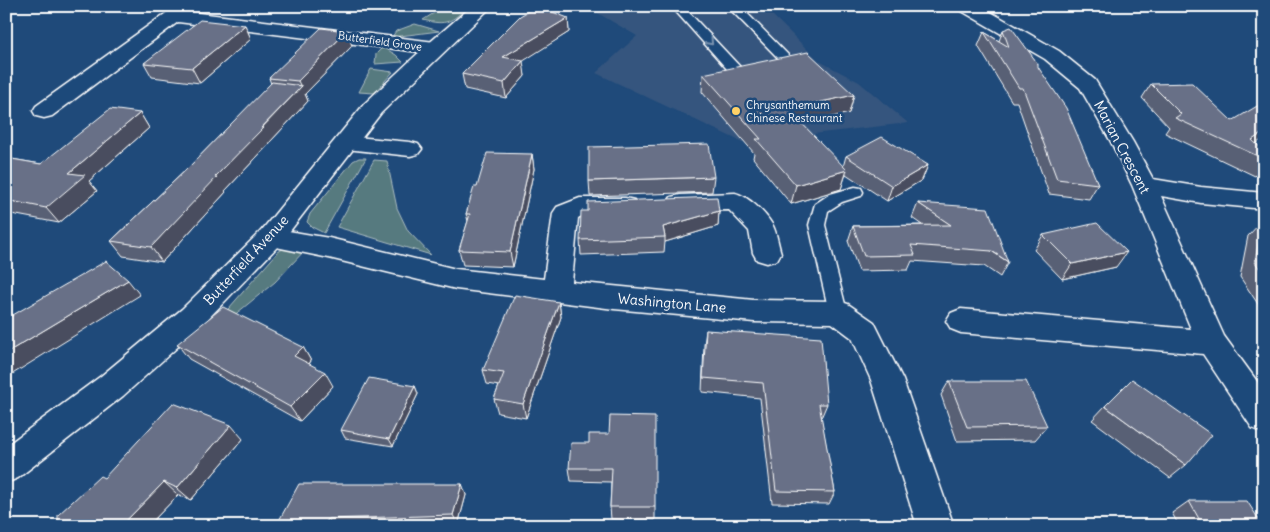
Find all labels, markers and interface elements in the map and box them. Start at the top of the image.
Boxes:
street label: Butterfield Grove [337,28,423,54]
one-way arrow [704,37,713,46]
street label: Marian Crescent [1090,97,1154,197]
place label: Chrysanthemum Chinese Restaurant [746,98,843,125]
marker: Chrysanthemum Chinese Restaurant [730,105,742,117]
street label: Butterfield Avenue [200,211,292,309]
street label: Washington Lane [617,289,727,317]

